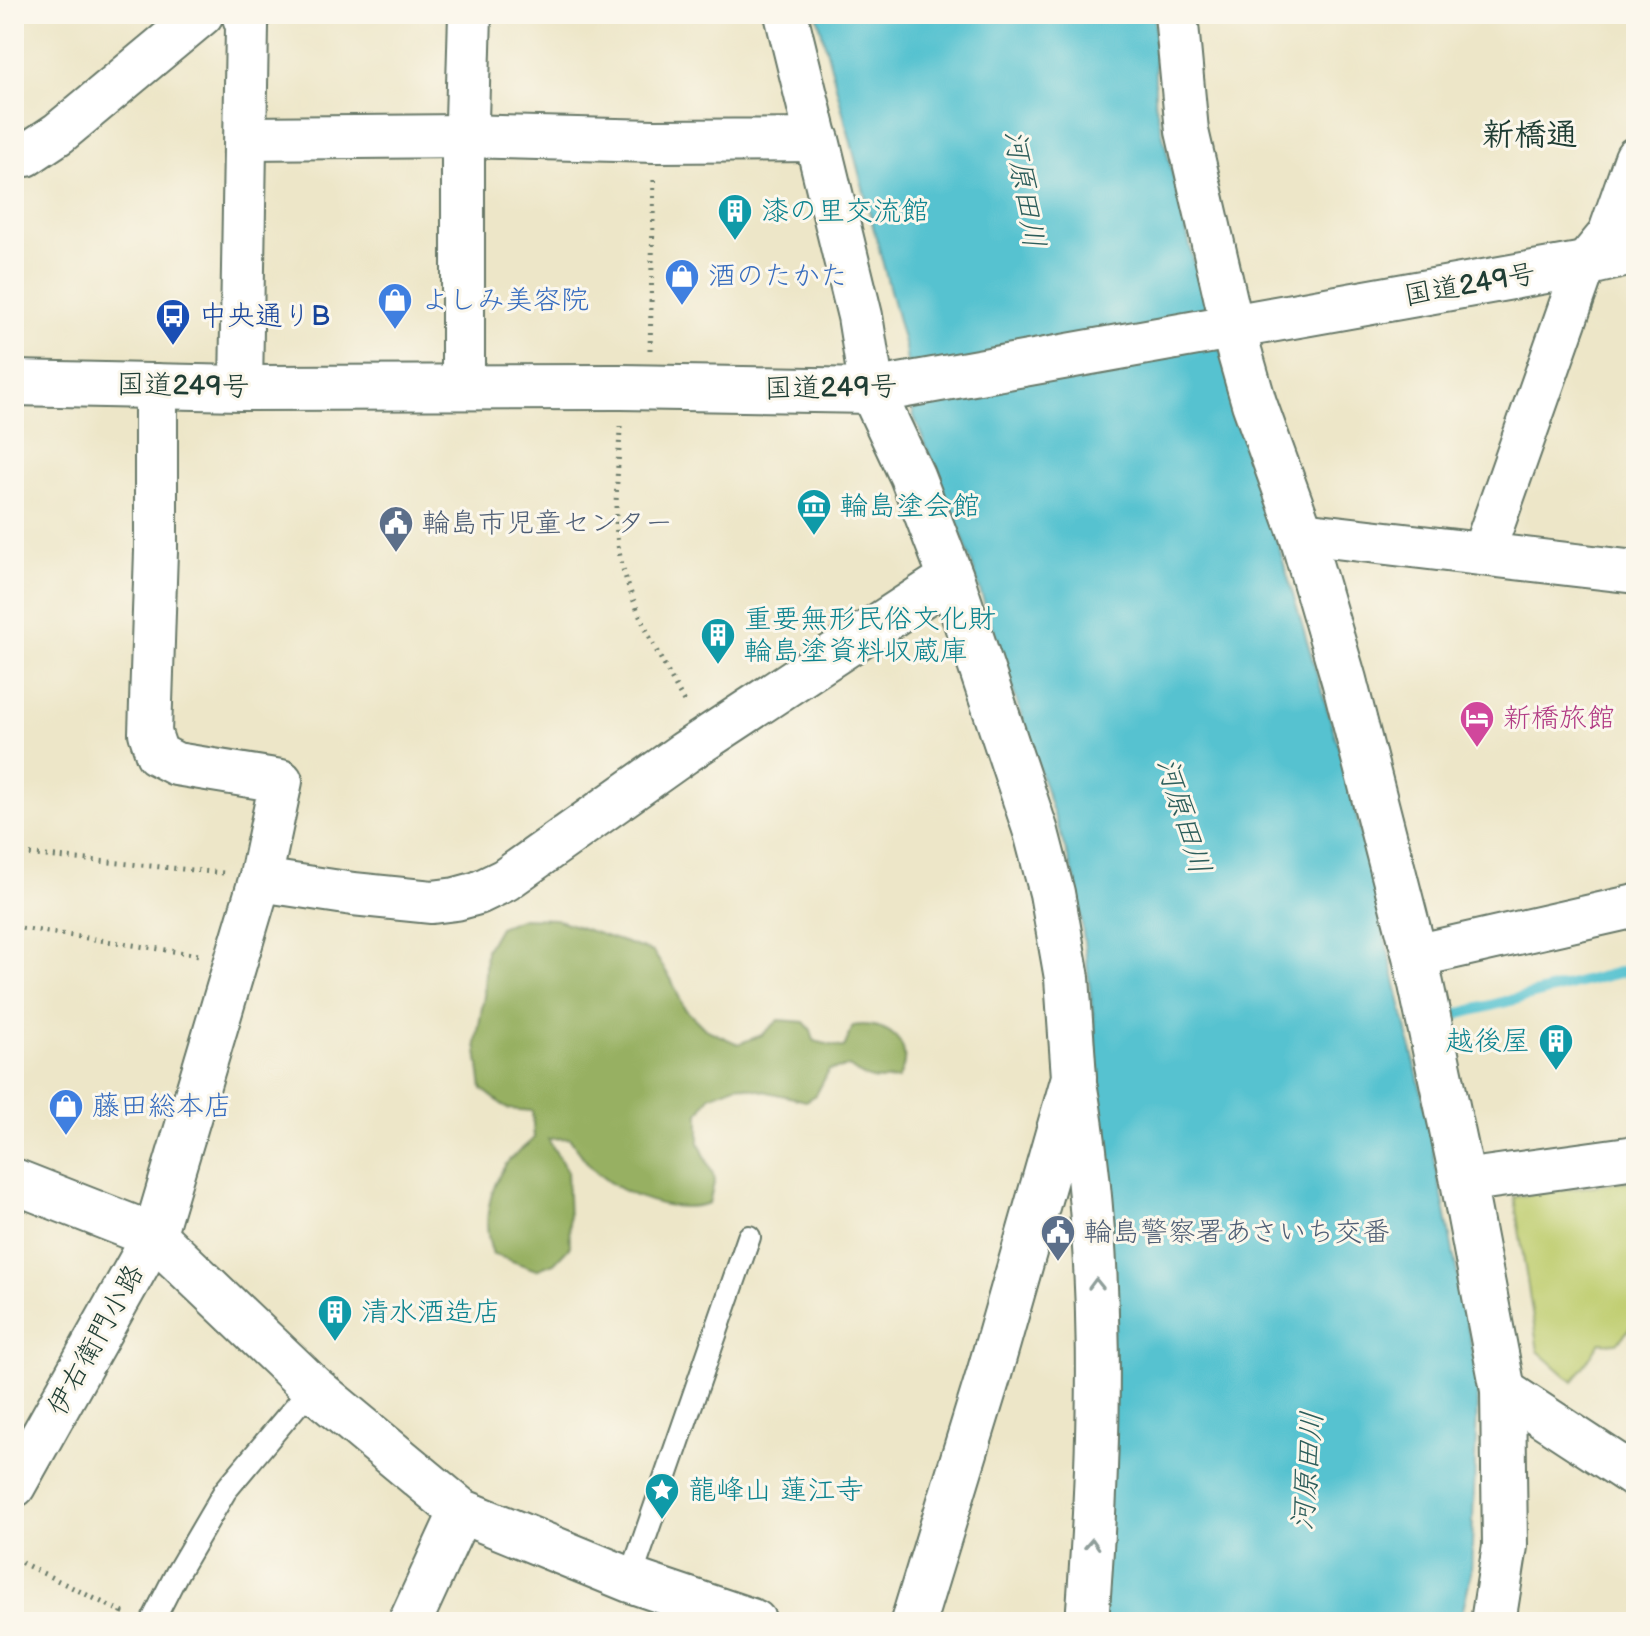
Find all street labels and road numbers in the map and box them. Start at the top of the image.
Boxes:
street label: 国道249号 [1401,257,1539,313]
street label: 国道249号 [116,368,250,404]
street label: 国道249号 [764,370,898,406]
street label: 伊右衛門小路 [41,1259,151,1421]

